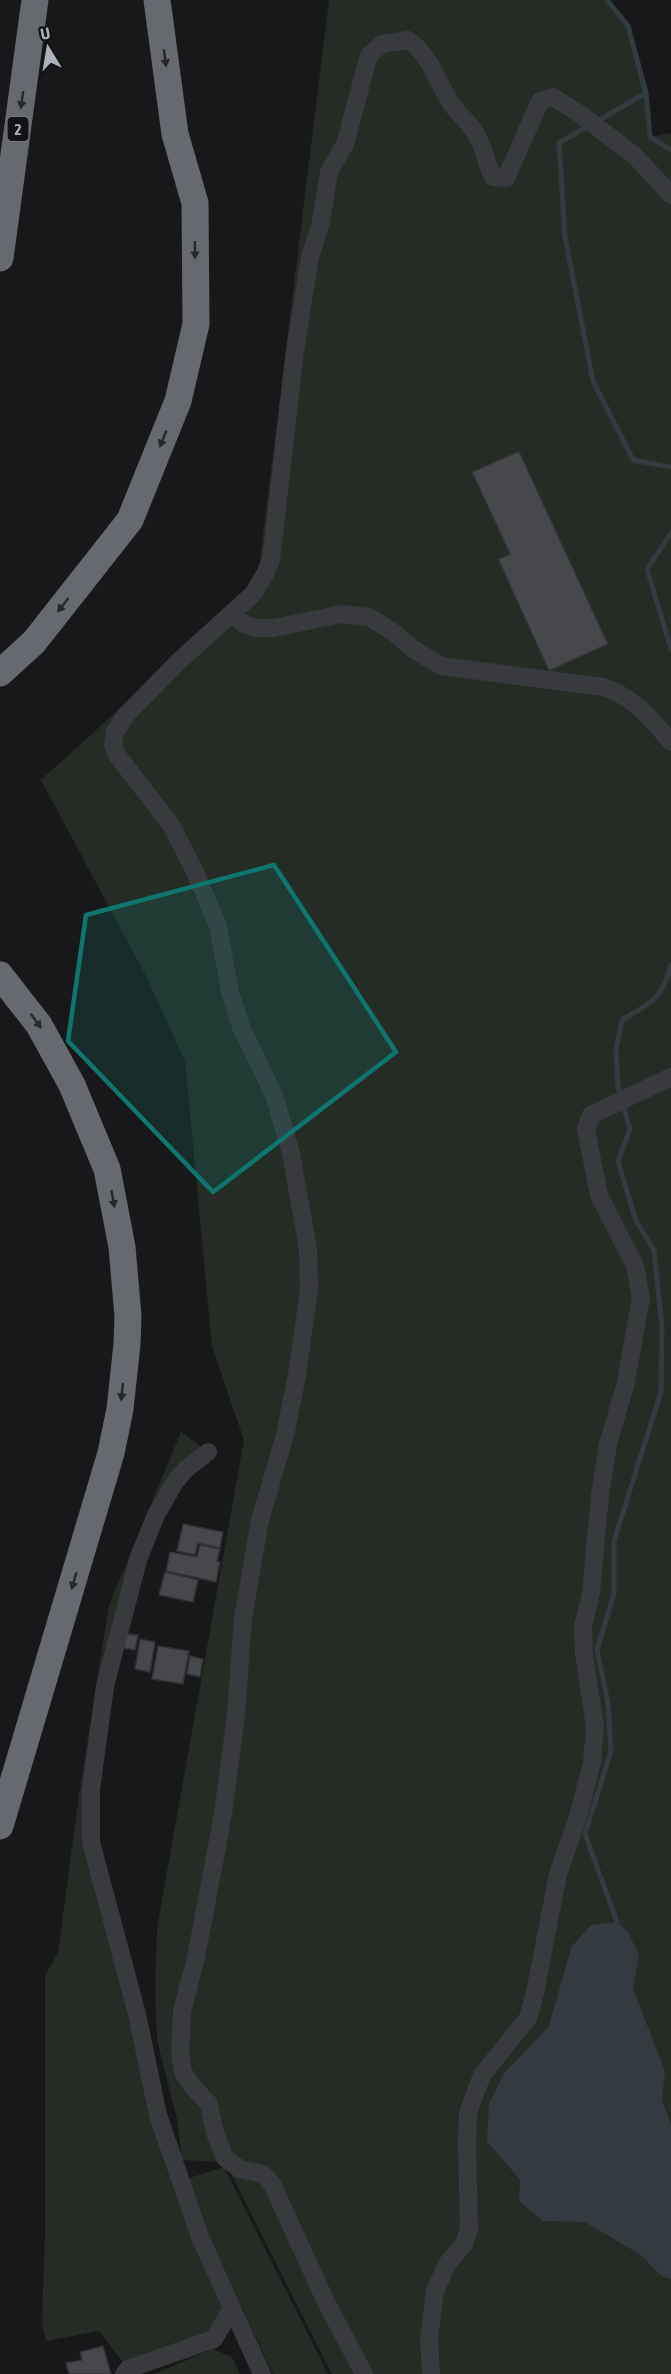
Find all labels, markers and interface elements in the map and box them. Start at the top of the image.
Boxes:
north arrow [18,18,78,78]
text: U [39,24,51,43]
one-way arrow [160,49,169,68]
one-way arrow [17,90,26,109]
road number: 2 [8,117,28,141]
one-way arrow [190,240,200,259]
one-way arrow [158,431,168,449]
one-way arrow [57,597,70,613]
one-way arrow [30,1012,42,1028]
one-way arrow [109,1189,118,1208]
one-way arrow [117,1383,127,1402]
one-way arrow [69,1572,78,1590]

